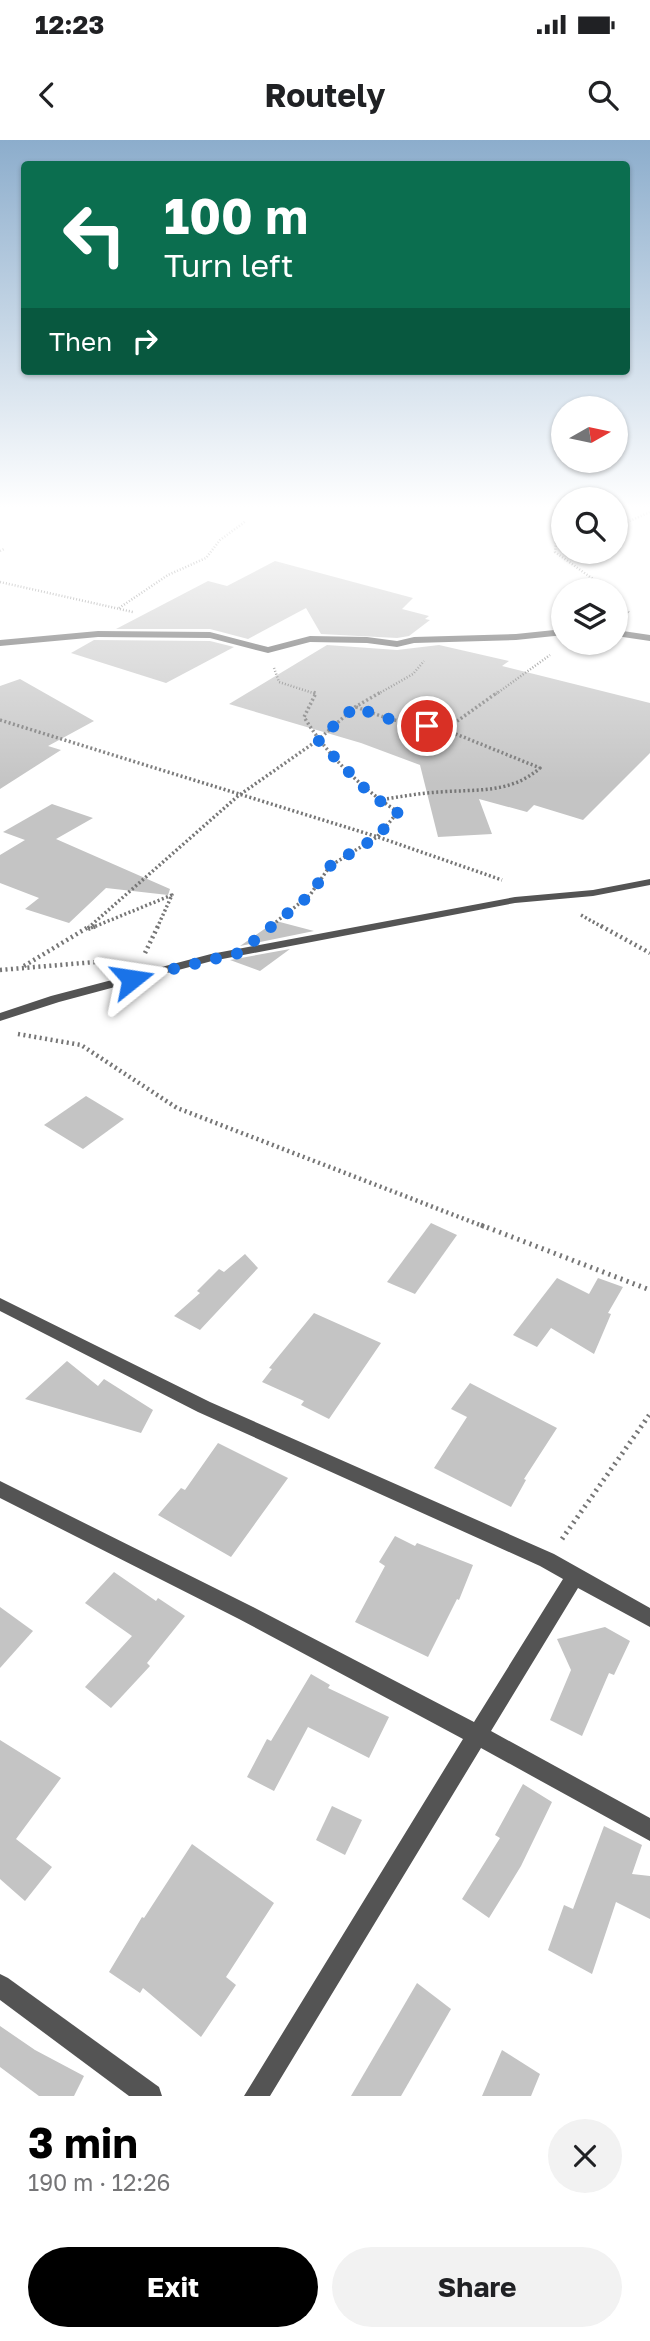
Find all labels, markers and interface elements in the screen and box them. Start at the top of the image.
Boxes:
text: 12:23 [35,9,104,40]
icon: back [28,76,66,114]
text: Routely [265,76,385,114]
icon: search [584,76,622,114]
text: 100 m [164,186,308,245]
icon: left [49,189,140,280]
text: Turn left [164,246,293,284]
icon: right [126,322,164,360]
text: Then [49,326,112,357]
north arrow [551,396,628,472]
map controls [551,396,628,655]
button: search [551,487,628,564]
button: layers [551,578,628,655]
pin [397,696,457,756]
icon: arrive [408,707,446,745]
position arrow [95,942,169,1016]
text: 3 min [28,2117,138,2167]
button: close [548,2119,622,2193]
text: 190 m · 12:26 [28,2168,171,2196]
button: Exit [28,2247,318,2327]
button: Share [332,2247,622,2327]

